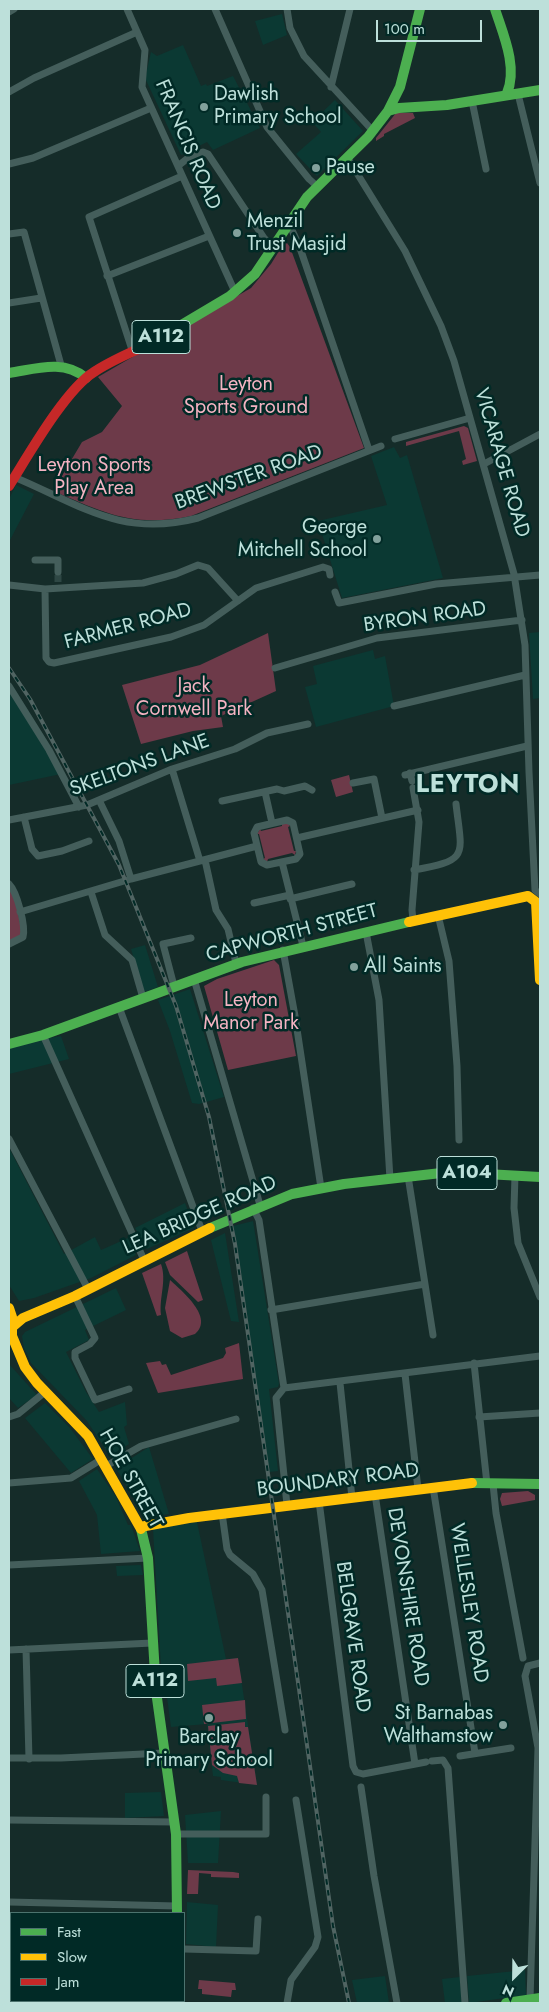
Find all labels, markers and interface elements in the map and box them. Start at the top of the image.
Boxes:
scale bar [379,10,485,42]
text: 100 m [384,18,425,40]
street label: FRANCIS ROAD [149,76,225,214]
place label: Dawlish Primary School [214,83,342,130]
marker: Dawlish Primary School [198,101,210,113]
place label: Pause [326,156,375,180]
marker: Pause [310,162,322,174]
place label: Menzil Trust Masjid [247,210,346,257]
marker: Menzil Trust Masjid [231,227,243,239]
road number: A112 [132,321,190,354]
park label: Leyton Sports Ground [184,373,308,420]
street label: VICARAGE ROAD [468,386,534,540]
street label: BREWSTER ROAD [172,440,326,516]
park label: Leyton Sports Play Area [37,454,151,501]
place label: George Mitchell School [238,516,367,563]
marker: George Mitchell School [371,533,383,545]
street label: BYRON ROAD [362,598,488,638]
street label: FARMER ROAD [62,599,194,655]
park label: Jack Cornwell Park [136,675,252,722]
street label: SKELTONS LANE [67,730,213,802]
district label: LEYTON [415,771,521,801]
street label: CAPWORTH STREET [204,900,380,968]
place label: All Saints [364,955,442,979]
marker: All Saints [348,961,360,973]
park label: Leyton Manor Park [203,989,299,1036]
road number: A104 [437,1156,497,1190]
street label: LEA BRIDGE ROAD [119,1171,281,1261]
street label: HOE STREET [93,1425,167,1533]
street label: BOUNDARY ROAD [256,1459,420,1503]
street label: DEVONSHIRE ROAD [381,1506,433,1688]
street label: WELLESLEY ROAD [444,1522,492,1684]
street label: BELGRAVE ROAD [330,1560,374,1714]
road number: A112 [126,1664,184,1698]
place label: St Barnabas Walthamstow [383,1702,493,1749]
marker: Barclay Primary School [203,1712,215,1724]
marker: St Barnabas Walthamstow [497,1719,509,1731]
place label: Barclay Primary School [145,1726,273,1773]
legend [10,1912,185,2002]
text: Fast [57,1921,81,1943]
text: Slow [57,1946,87,1968]
north arrow [489,1952,539,2002]
text: Jam [57,1971,80,1993]
text: N [499,1979,517,2002]

